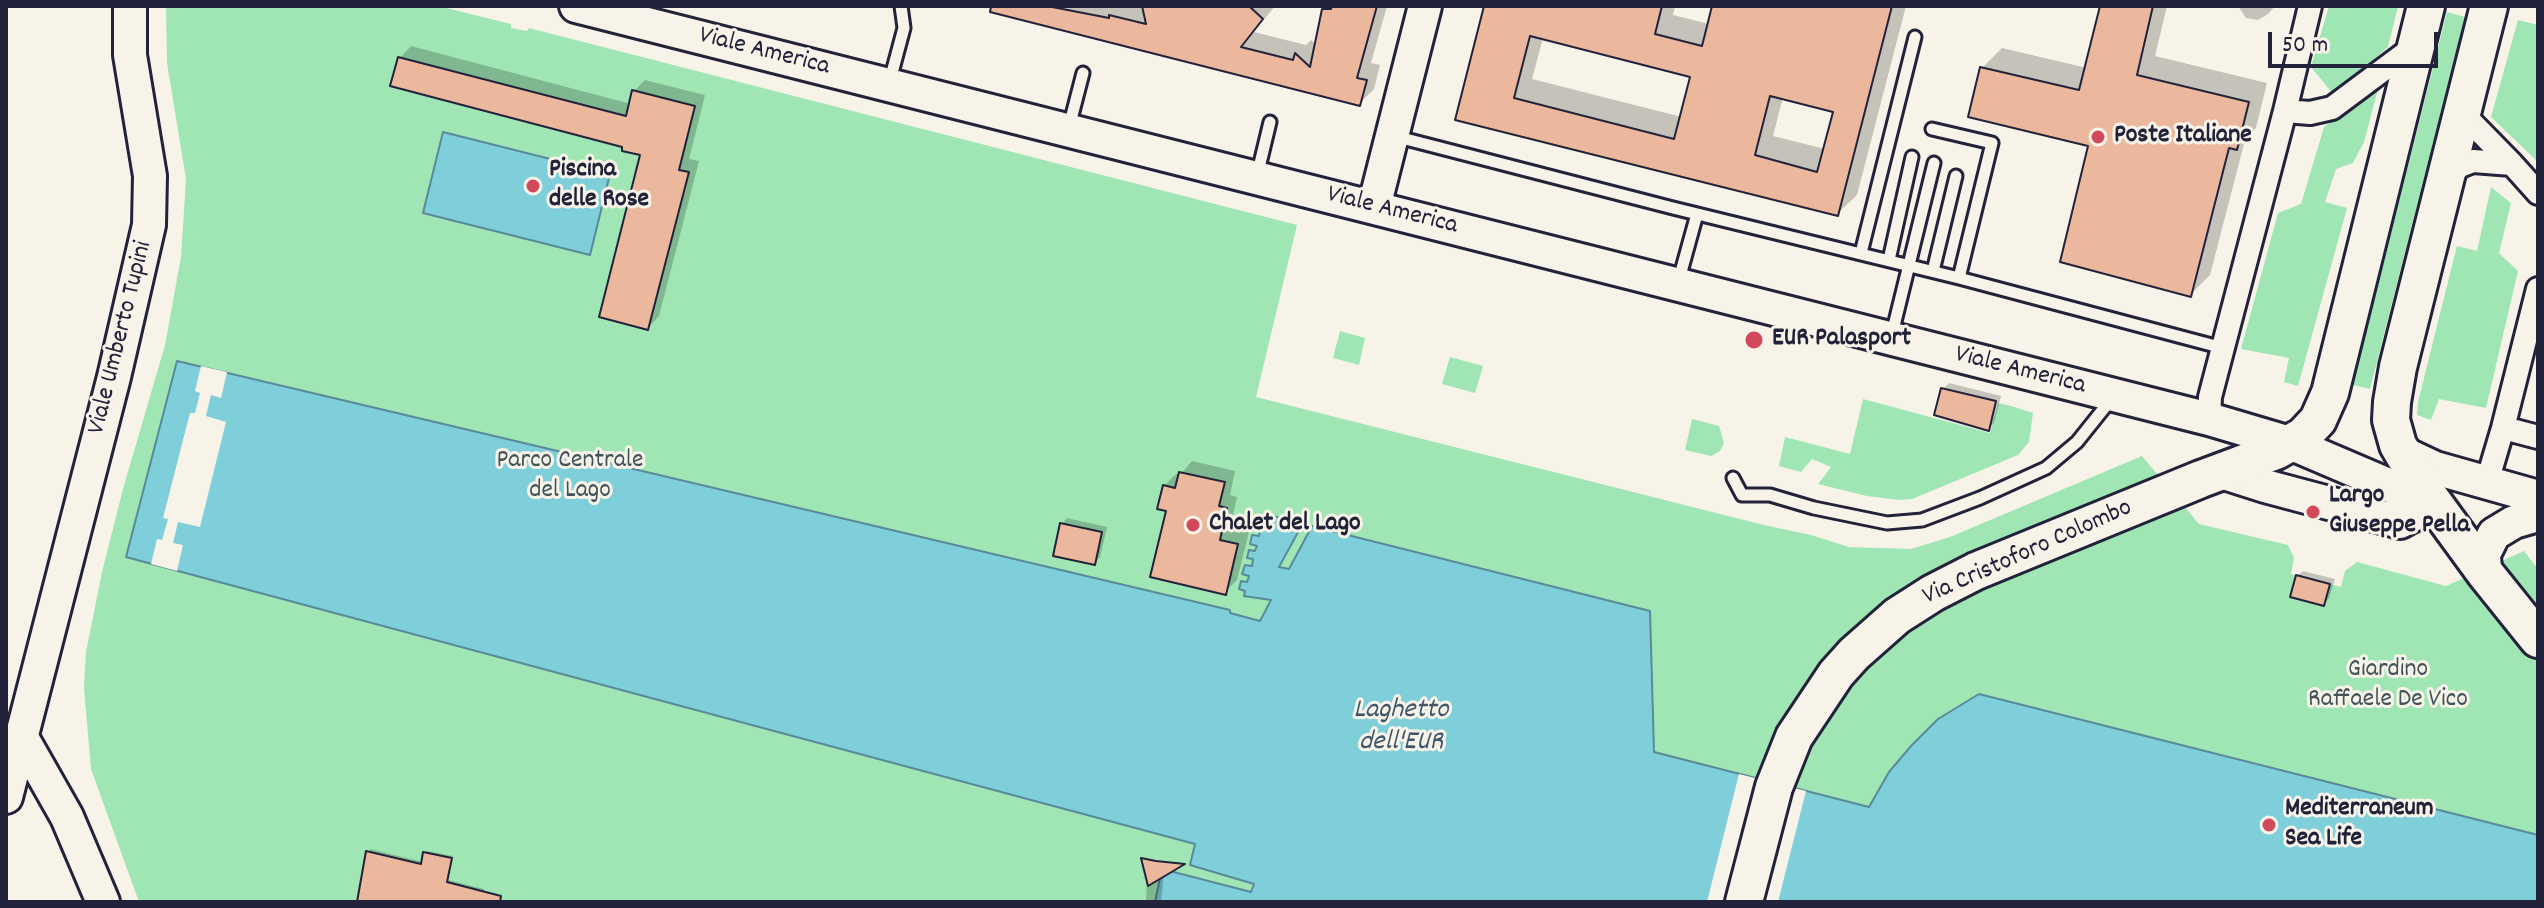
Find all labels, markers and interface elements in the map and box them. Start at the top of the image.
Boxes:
scale bar [2272,16,2442,66]
street label: Viale America [695,22,833,84]
text: 50 m [2282,29,2328,63]
place label: Poste Italiane [2114,121,2252,153]
marker: Poste Italiane [2089,128,2107,146]
place label: Piscina delle Rose [549,155,649,216]
marker: Piscina delle Rose [524,177,542,195]
street label: Viale America [1323,181,1461,243]
street label: Viale Umberto Tupini [83,238,161,438]
place label: EUR Palasport [1772,324,1911,356]
marker: EUR Palasport [1743,329,1765,351]
street label: Viale America [1951,341,2089,403]
park label: Parco Centrale del Lago [497,446,643,508]
place label: Largo Giuseppe Pella [2329,481,2470,542]
street label: Via Cristoforo Colombo [1919,494,2137,614]
marker: Largo Giuseppe Pella [2304,503,2322,521]
place label: Chalet del Lago [1209,509,1361,541]
marker: Chalet del Lago [1184,516,1202,534]
park label: Giardino Raffaele De Vico [2308,655,2468,716]
water label: Laghetto dell'EUR [1353,695,1449,761]
place label: Mediterraneum Sea Life [2285,794,2434,856]
marker: Mediterraneum Sea Life [2260,816,2278,834]

